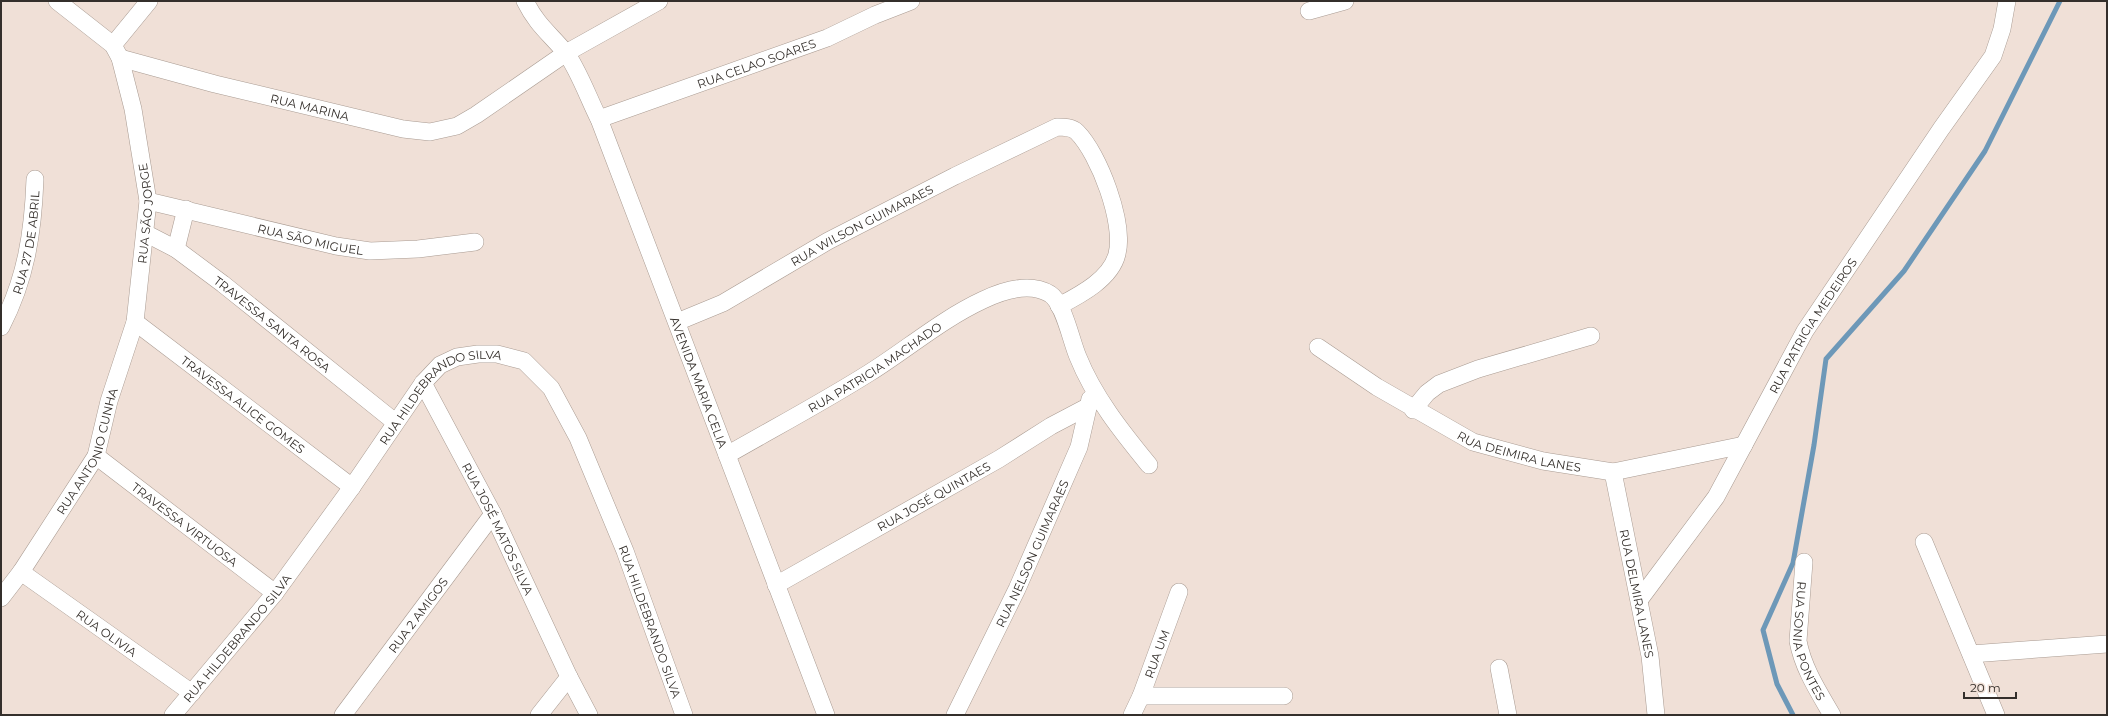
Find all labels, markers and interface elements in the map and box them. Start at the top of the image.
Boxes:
street label: RUA CELAO SOARES [695,35,818,91]
street label: RUA MARINA [269,90,351,123]
street label: RUA SÃO JORGE [134,162,156,264]
street label: RUA WILSON GUIMARAES [788,181,935,269]
street label: RUA 27 DE ABRIL [9,191,42,296]
street label: RUA SÃO MIGUEL [256,220,364,257]
street label: RUA PATRICIA MEDEIROS [1765,255,1860,396]
street label: TRAVESSA SANTA ROSA [211,273,334,375]
street label: AVENIDA MARIA CELIA [667,314,731,450]
street label: RUA PATRICIA MACHADO [805,318,944,415]
street label: RUA HILDEBRANDO SILVA [376,346,504,447]
street label: TRAVESSA ALICE GOMES [178,352,308,456]
street label: RUA ANTONIO CUNHA [53,386,120,517]
street label: RUA DEIMIRA LANES [1455,427,1582,474]
street label: RUA JOSÉ QUINTAES [874,458,993,534]
street label: RUA JOSÉ MATOS SILVA [459,460,537,597]
street label: RUA NELSON GUIMARAES [992,477,1071,630]
street label: TRAVESSA VIRTUOSA [129,479,241,570]
street label: RUA DELMIRA LANES [1617,528,1658,659]
street label: RUA HILDEBRANDO SILVA [616,543,685,700]
street label: RUA HILDEBRANDO SILVA [180,571,294,705]
street label: RUA 2 AMIGOS [385,574,451,655]
street label: RUA SONIA PONTES [1790,581,1829,703]
street label: RUA OLIVIA [73,606,140,659]
street label: RUA UM [1141,627,1172,680]
scale bar [1964,674,2016,700]
text: 20 m [1970,680,2001,695]

